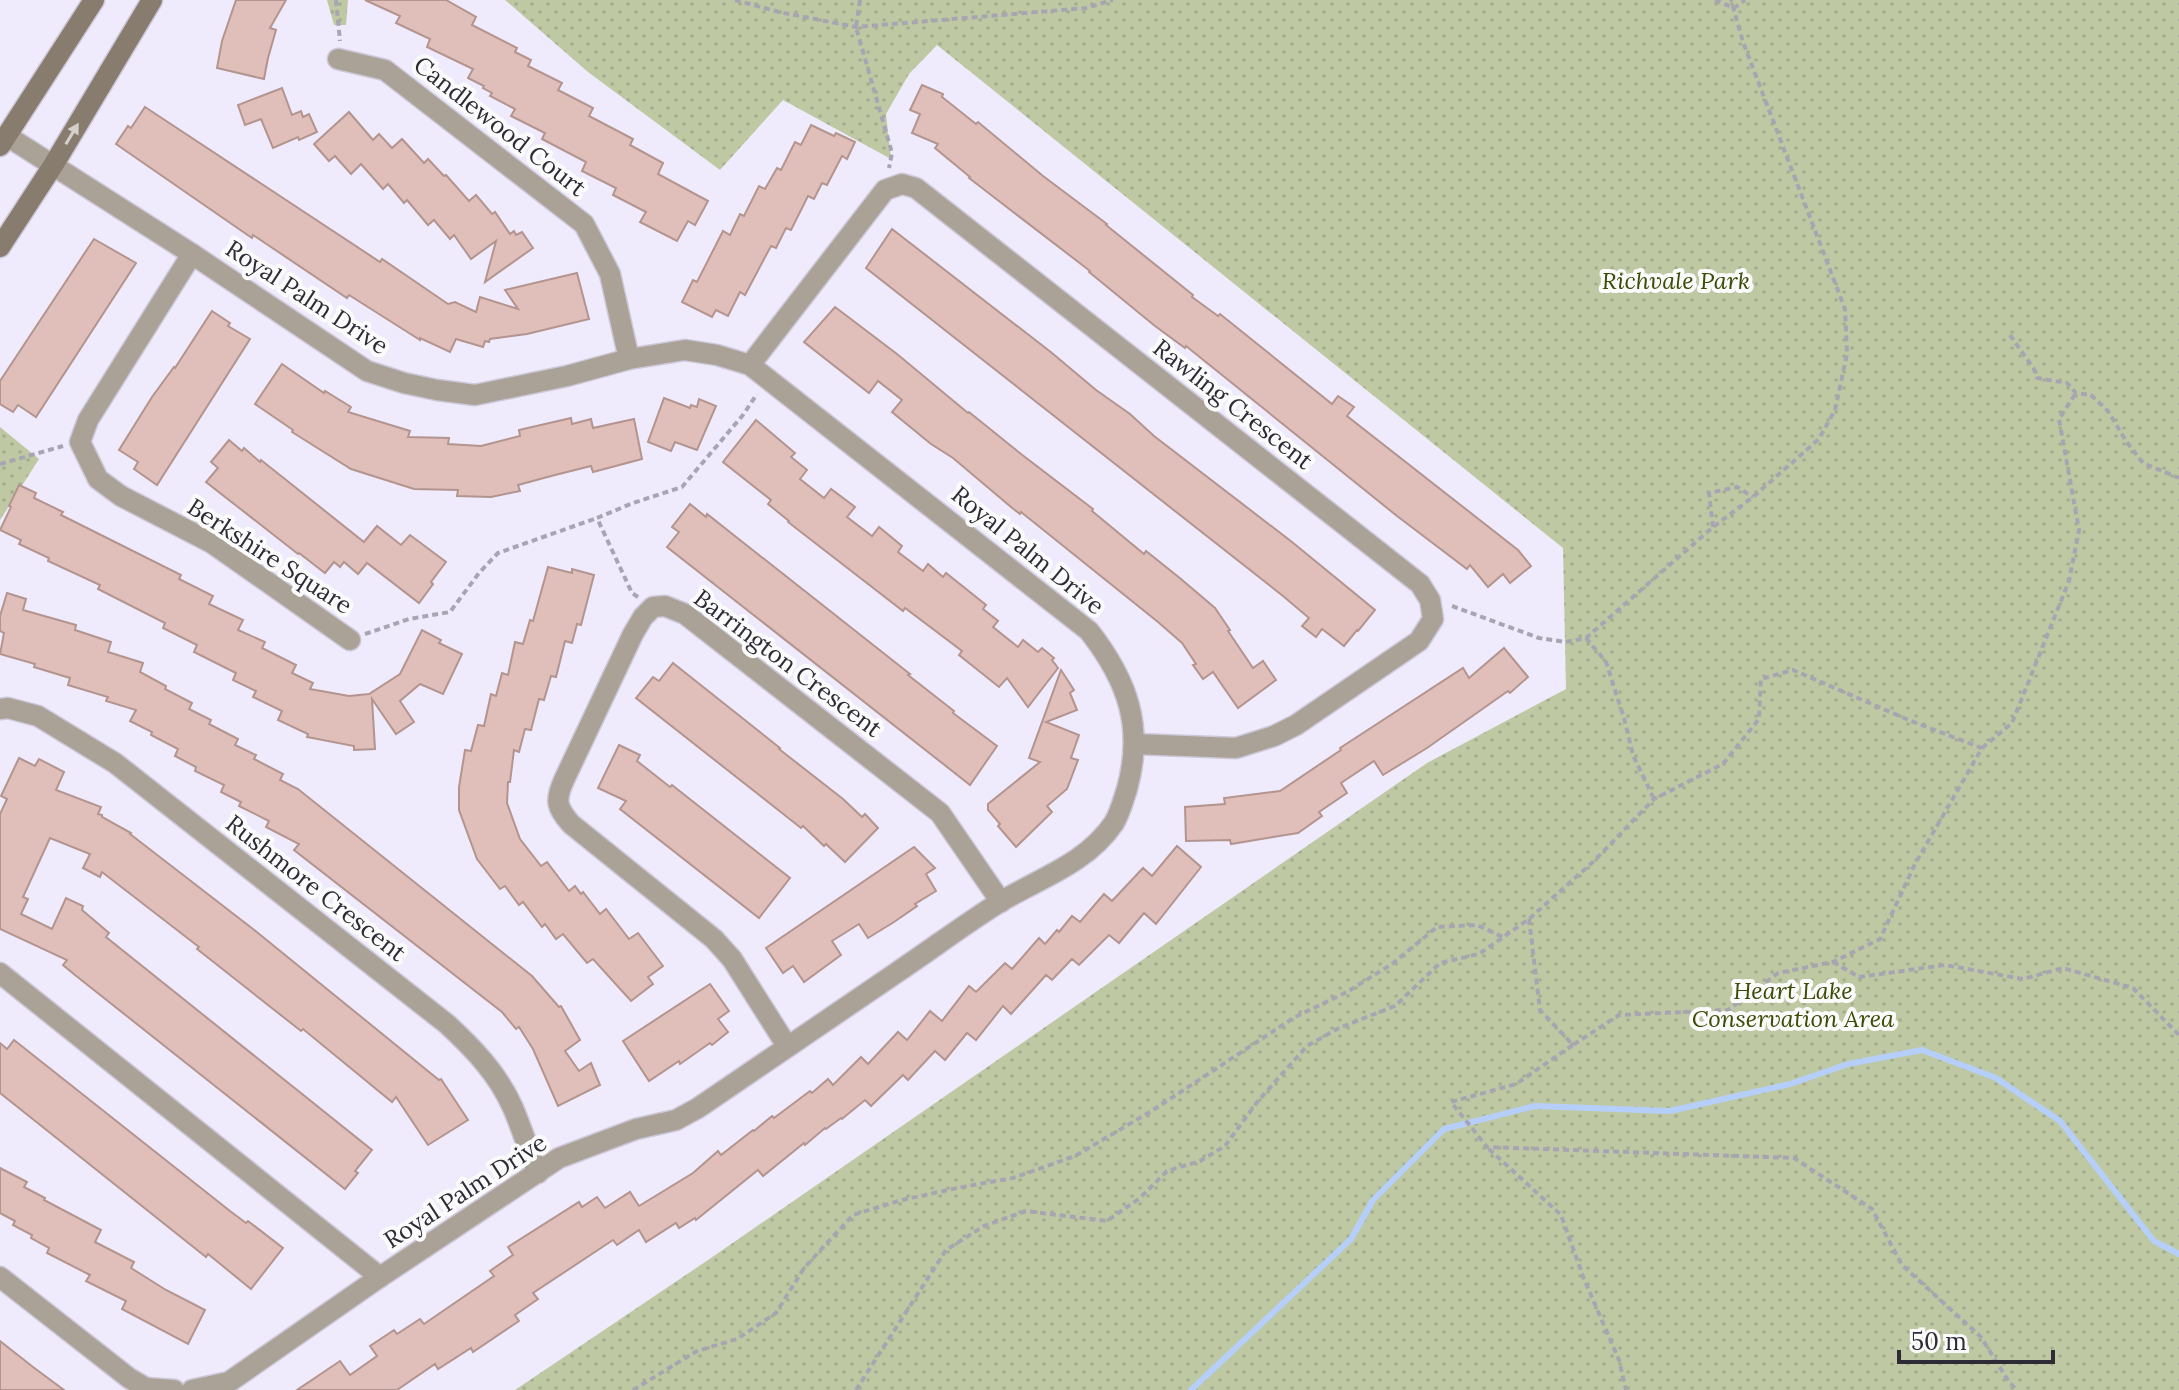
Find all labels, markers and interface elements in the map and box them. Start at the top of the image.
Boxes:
street label: Candlewood Court [408,49,593,203]
one-way arrow [65,123,79,145]
street label: Royal Palm Drive [220,233,394,361]
park label: Richvale Park [1602,265,1750,296]
street label: Rawling Crescent [1147,332,1320,476]
street label: Royal Palm Drive [945,479,1111,621]
street label: Berkshire Square [182,491,358,621]
street label: Barrington Crescent [688,582,889,744]
street label: Rushmore Crescent [220,808,413,968]
park label: Heart Lake Conservation Area [1692,975,1895,1034]
street label: Royal Palm Drive [378,1127,552,1255]
scale bar [1899,1314,2053,1364]
text: 50 m [1911,1326,1967,1357]

